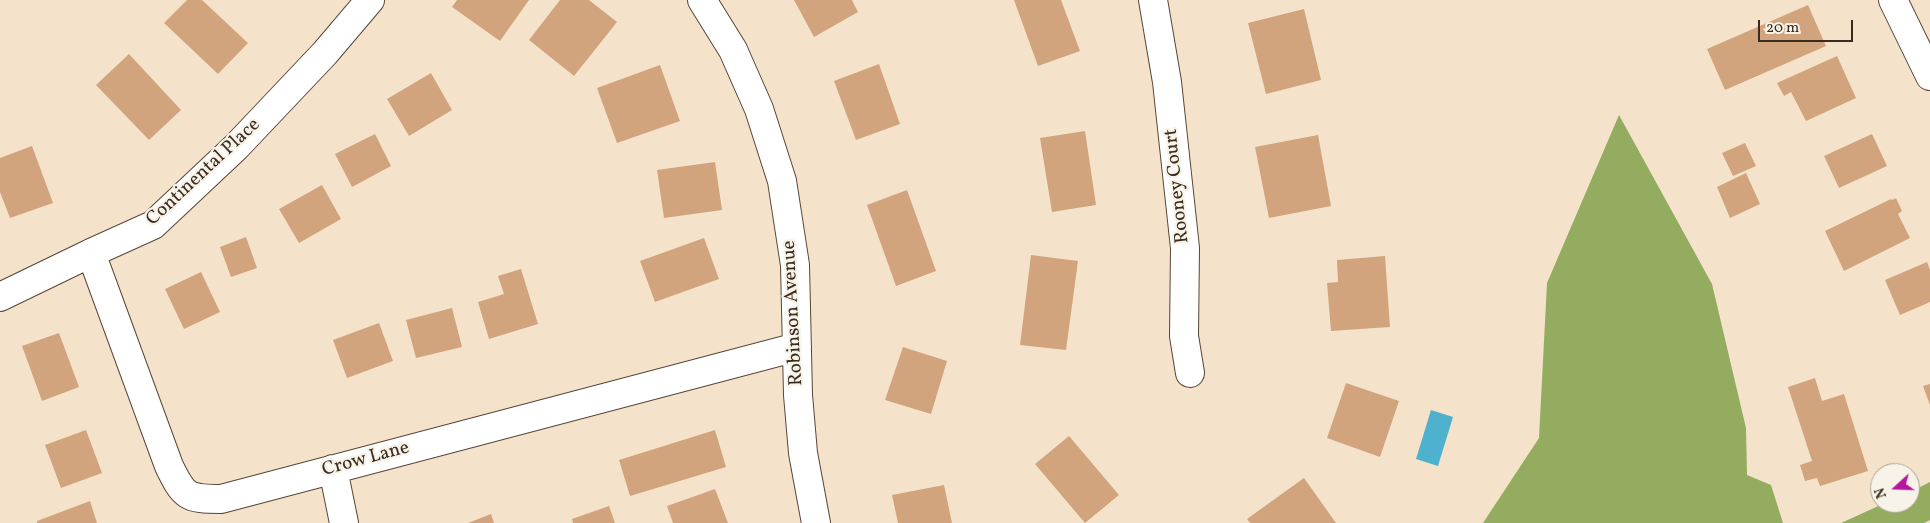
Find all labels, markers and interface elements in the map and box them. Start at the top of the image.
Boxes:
scale bar [1760,10,1855,42]
text: 20 m [1766,18,1799,39]
street label: Continental Place [142,114,266,232]
street label: Rooney Court [1161,128,1195,244]
street label: Robinson Avenue [779,240,809,386]
street label: Crow Lane [320,437,412,483]
north arrow [1870,463,1920,513]
text: N [1871,485,1892,501]

